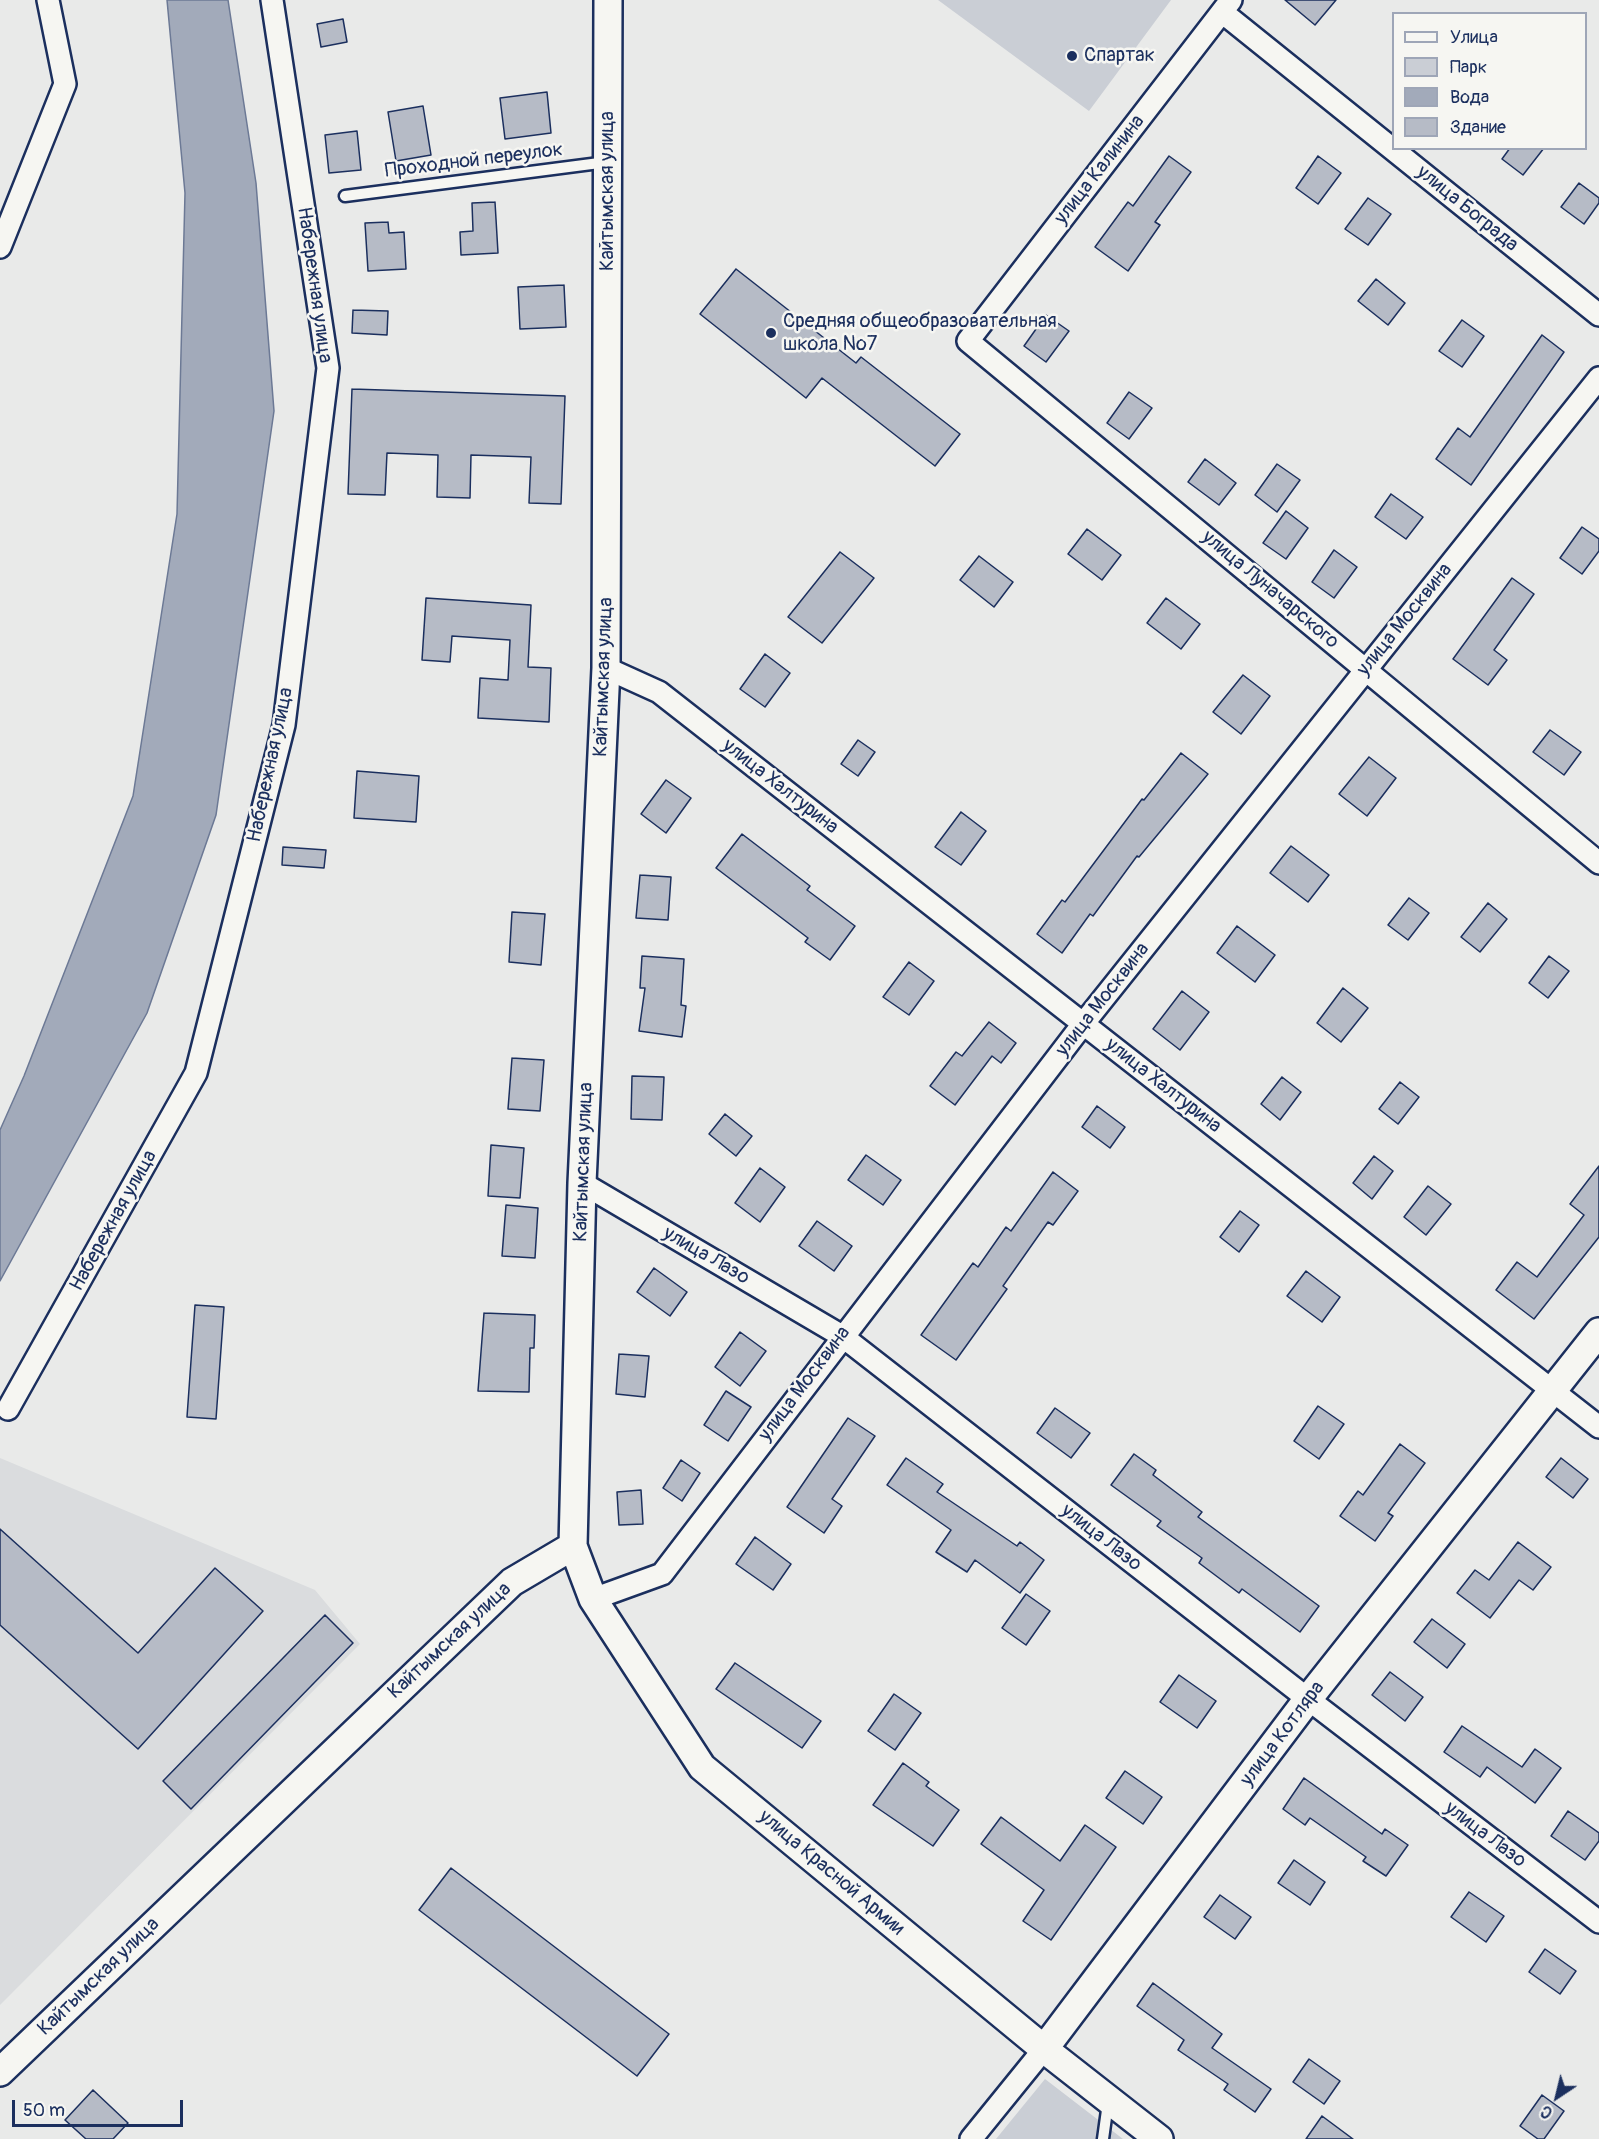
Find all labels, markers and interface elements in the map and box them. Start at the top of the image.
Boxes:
legend [1392,12,1587,150]
text: Улица [1450,26,1498,49]
place label: Спартак [1084,44,1155,68]
marker: Спартак [1065,49,1079,63]
text: Парк [1450,56,1487,79]
text: Вода [1450,86,1489,109]
street label: улица Калинина [1050,110,1150,230]
street label: Кайтымская улица [596,111,620,271]
text: Здание [1450,116,1506,139]
street label: Проходной переулок [384,138,564,184]
street label: улица Бограда [1411,161,1523,257]
street label: Набережная улица [291,205,337,365]
place label: Средняя общеобразовательная школа №7 [783,310,1057,357]
marker: Средняя общеобразовательная школа №7 [764,326,778,340]
street label: улица Луначарского [1197,526,1343,654]
street label: улица Москвина [1352,559,1458,681]
street label: Кайтымская улица [589,597,619,757]
street label: Набережная улица [243,685,299,845]
street label: улица Халтурина [717,734,843,840]
street label: улица Москвина [1051,938,1155,1062]
street label: улица Халтурина [1100,1033,1226,1139]
street label: Кайтымская улица [569,1082,599,1242]
street label: Набережная улица [65,1146,163,1296]
street label: улица Лазо [659,1222,753,1290]
street label: улица Москвина [754,1322,856,1446]
street label: улица Лазо [1056,1499,1146,1577]
street label: Кайтымская улица [383,1578,517,1704]
street label: улица Котляра [1236,1677,1330,1791]
street label: улица Лазо [1440,1797,1530,1873]
street label: улица Красной Армии [753,1805,909,1941]
street label: Кайтымская улица [33,1913,165,2041]
north arrow [1527,2067,1587,2127]
scale bar [15,2088,186,2126]
text: 50 m [23,2099,65,2122]
text: С [1537,2101,1556,2123]

